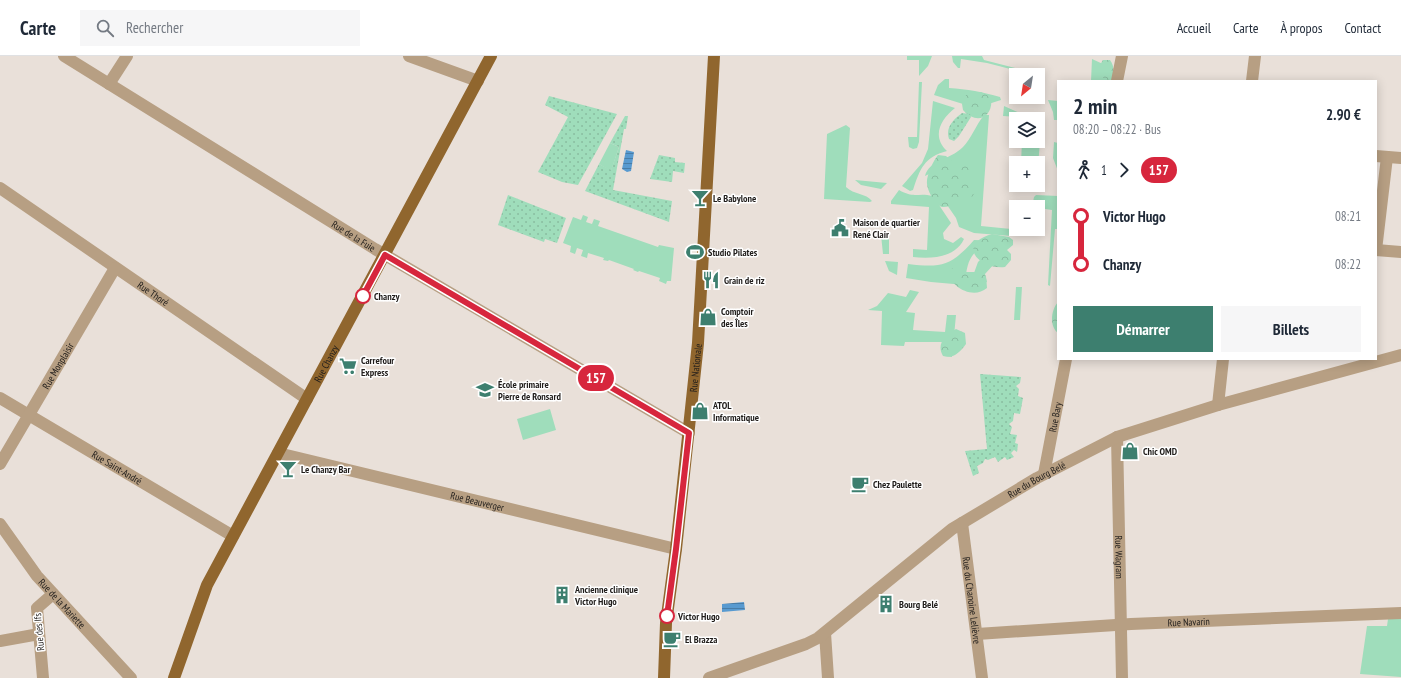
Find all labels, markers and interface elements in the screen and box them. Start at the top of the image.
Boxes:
search box [80,10,360,46]
text: Carte [20,16,56,40]
icon: search [94,17,116,39]
text: Rechercher [126,18,183,37]
text: Accueil [1177,19,1211,37]
text: Carte [1233,19,1259,37]
text: À propos [1281,19,1323,37]
text: Contact [1345,19,1381,37]
north arrow [1009,68,1045,104]
map controls [1009,68,1045,236]
text: 2 min [1073,92,1117,120]
text: 2.90 € [1326,105,1361,124]
button: layers [1009,112,1045,148]
text: 08:20 – 08:22 · Bus [1073,121,1161,138]
button: + [1009,156,1045,192]
icon: walk [1073,159,1095,181]
icon: forward [1113,159,1135,181]
text: 157 [1149,161,1169,179]
text: 1 [1101,162,1107,179]
bar icon: Le Babylone [690,188,710,208]
place label: Le Babylone [713,192,756,205]
button: − [1009,200,1045,236]
text: Victor Hugo [1103,207,1166,226]
text: 08:21 [1335,208,1361,225]
place label: Maison de quartier René Clair [853,216,920,241]
street label: Rue de la Fuie [329,217,378,254]
public building icon: Maison de quartier René Clair [830,218,850,238]
sports icon: Studio Pilates [685,242,705,262]
place label: Studio Pilates [708,246,758,259]
text: Chanzy [1103,255,1141,274]
text: 08:22 [1335,256,1361,273]
restaurant icon: Grain de riz [701,270,721,290]
place label: Grain de riz [724,274,765,287]
street label: Rue Thoré [135,278,172,309]
marker: Chanzy [355,288,371,304]
place label: Chanzy [374,290,400,303]
place label: Comptoir des Îles [721,305,753,330]
button: Démarrer [1073,306,1213,352]
button: Billets [1221,306,1361,352]
shop icon: Comptoir des Îles [698,307,718,327]
street label: Rue Monplaisir [39,340,77,391]
street label: Rue Chanzy [311,343,341,384]
street label: Rue Nationale [686,343,704,393]
place label: Carrefour Express [361,354,394,379]
supermarket icon: Carrefour Express [338,356,358,376]
line badge: 157 [573,365,619,391]
text: 157 [586,369,606,387]
place label: École primaire Pierre de Ronsard [498,378,561,403]
school or university icon: École primaire Pierre de Ronsard [475,380,495,400]
place label: ATOL Informatique [712,399,759,424]
shop icon: ATOL Informatique [690,401,710,421]
street label: Rue Bary [1046,401,1064,433]
shop icon: Chic OMD [1120,441,1140,461]
place label: Chic OMD [1143,445,1178,458]
street label: Rue Saint-André [90,447,144,487]
street label: Rue du Bourg Belé [1005,458,1068,501]
bar icon: Le Chanzy Bar [278,459,298,479]
place label: Le Chanzy Bar [301,463,350,476]
cafe icon: Chez Paulette [850,474,870,494]
place label: Chez Paulette [873,478,922,491]
street label: Rue Beauverger [449,488,506,514]
street label: Rue Wagram [1113,535,1126,579]
street label: Rue du Chanoine Lelièvre [960,556,984,645]
street label: Rue de la Mariette [36,576,88,631]
place label: Ancienne clinique Victor Hugo [574,583,638,608]
building icon: Ancienne clinique Victor Hugo [552,585,572,605]
building icon: Bourg Belé [876,594,896,614]
place label: Bourg Belé [899,598,938,611]
marker: Victor Hugo [659,608,675,624]
place label: Victor Hugo [677,610,720,623]
street label: Rue des Ifs [31,612,47,651]
street label: Rue Navarin [1167,614,1210,629]
cafe icon: El Brazza [662,629,682,649]
place label: El Brazza [685,633,718,646]

